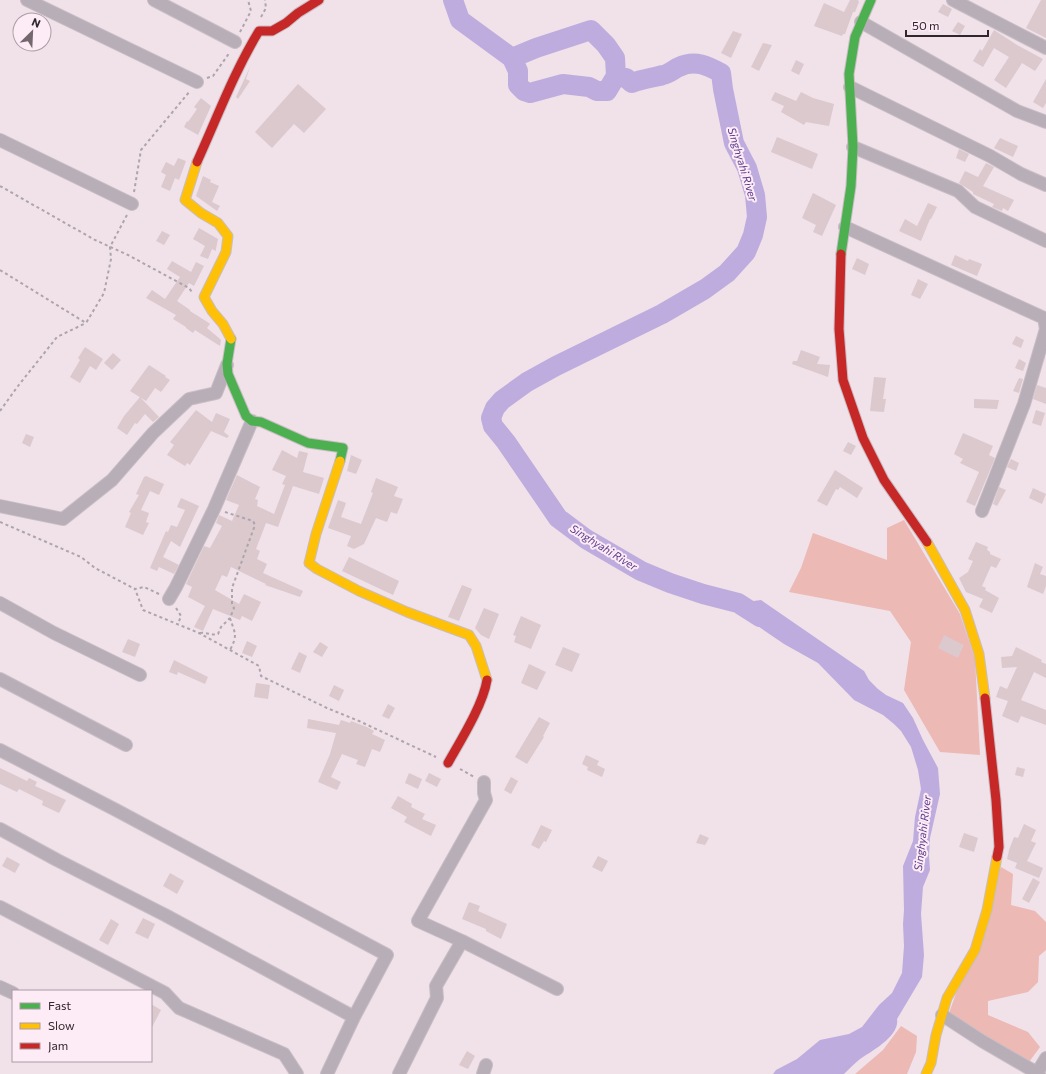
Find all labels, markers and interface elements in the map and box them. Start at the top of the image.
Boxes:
north arrow [12,12,52,52]
scale bar [906,12,988,38]
text: N [30,15,43,30]
text: 50 m [912,18,940,32]
water label: Singhyahi River [726,126,761,203]
water label: Singhyahi River [568,521,640,573]
water label: Singhyahi River [911,794,933,872]
legend [12,990,152,1062]
text: Fast [48,998,71,1012]
text: Slow [48,1018,75,1032]
text: Jam [48,1038,68,1053]

